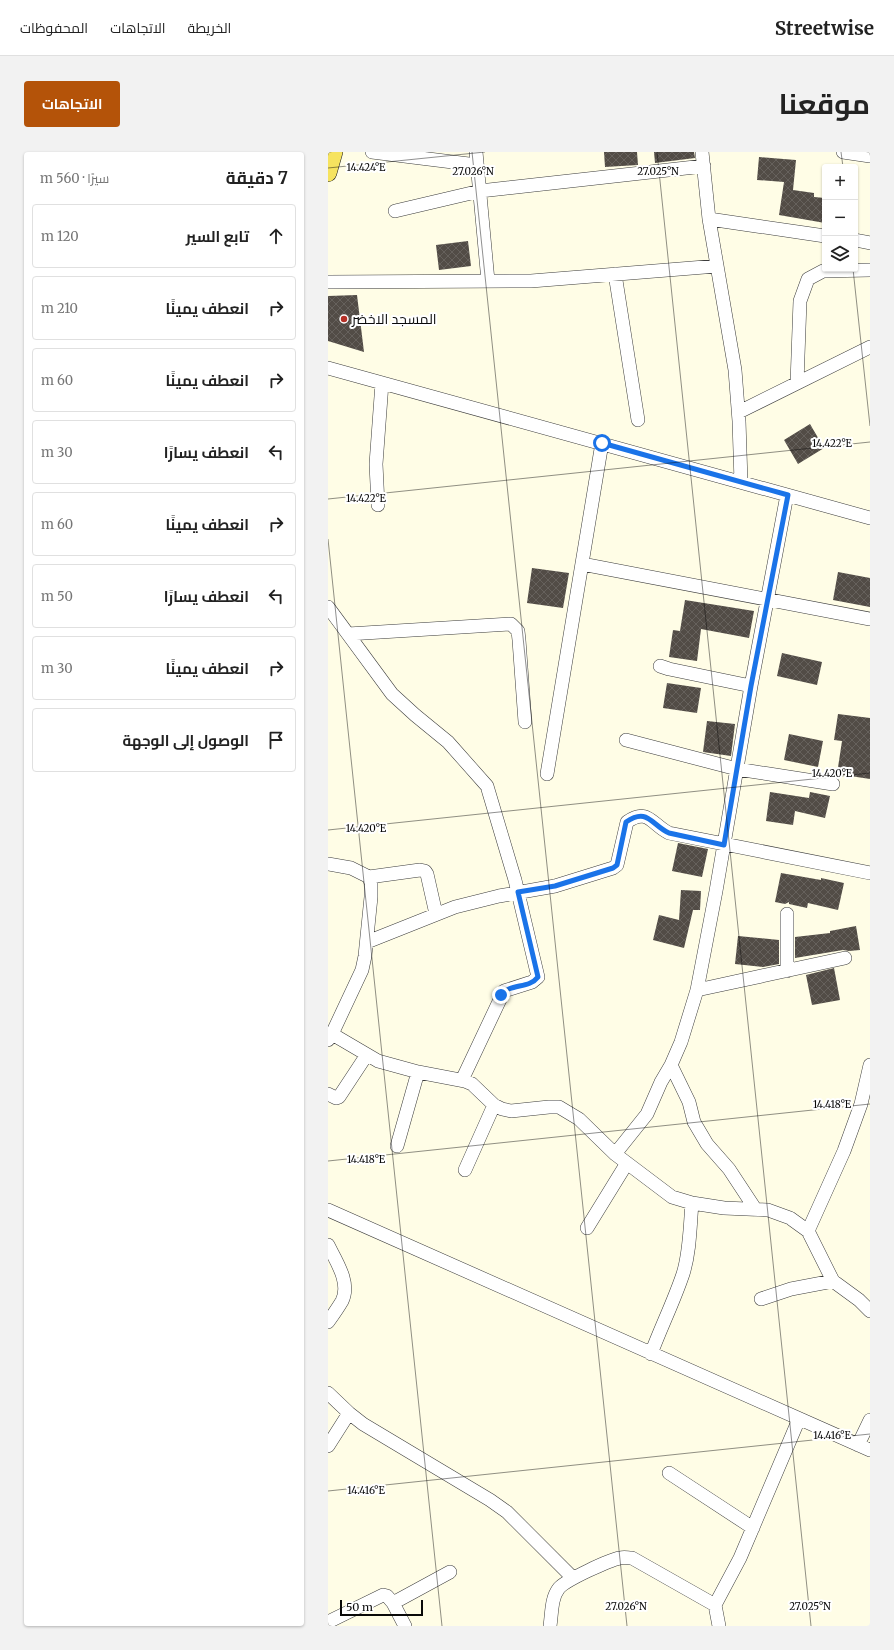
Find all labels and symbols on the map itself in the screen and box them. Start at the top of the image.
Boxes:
text: 14.424°E [347,161,386,174]
text: 27.026°N [452,165,494,178]
text: 27.025°N [637,165,679,178]
place label: المسجد الاخضر [351,310,437,328]
marker: المسجد الاخضر [339,314,349,324]
route start [593,434,611,452]
text: 14.422°E [812,437,853,450]
text: 14.422°E [346,492,387,505]
text: 14.420°E [812,767,853,780]
text: 14.420°E [346,822,387,835]
route end [492,986,510,1004]
text: 14.418°E [813,1098,852,1111]
text: 14.418°E [347,1153,386,1166]
text: 14.416°E [813,1429,851,1442]
text: 14.416°E [347,1484,385,1497]
scale bar [340,1598,423,1617]
text: 27.026°N [605,1600,647,1613]
text: 27.025°N [789,1600,831,1613]

